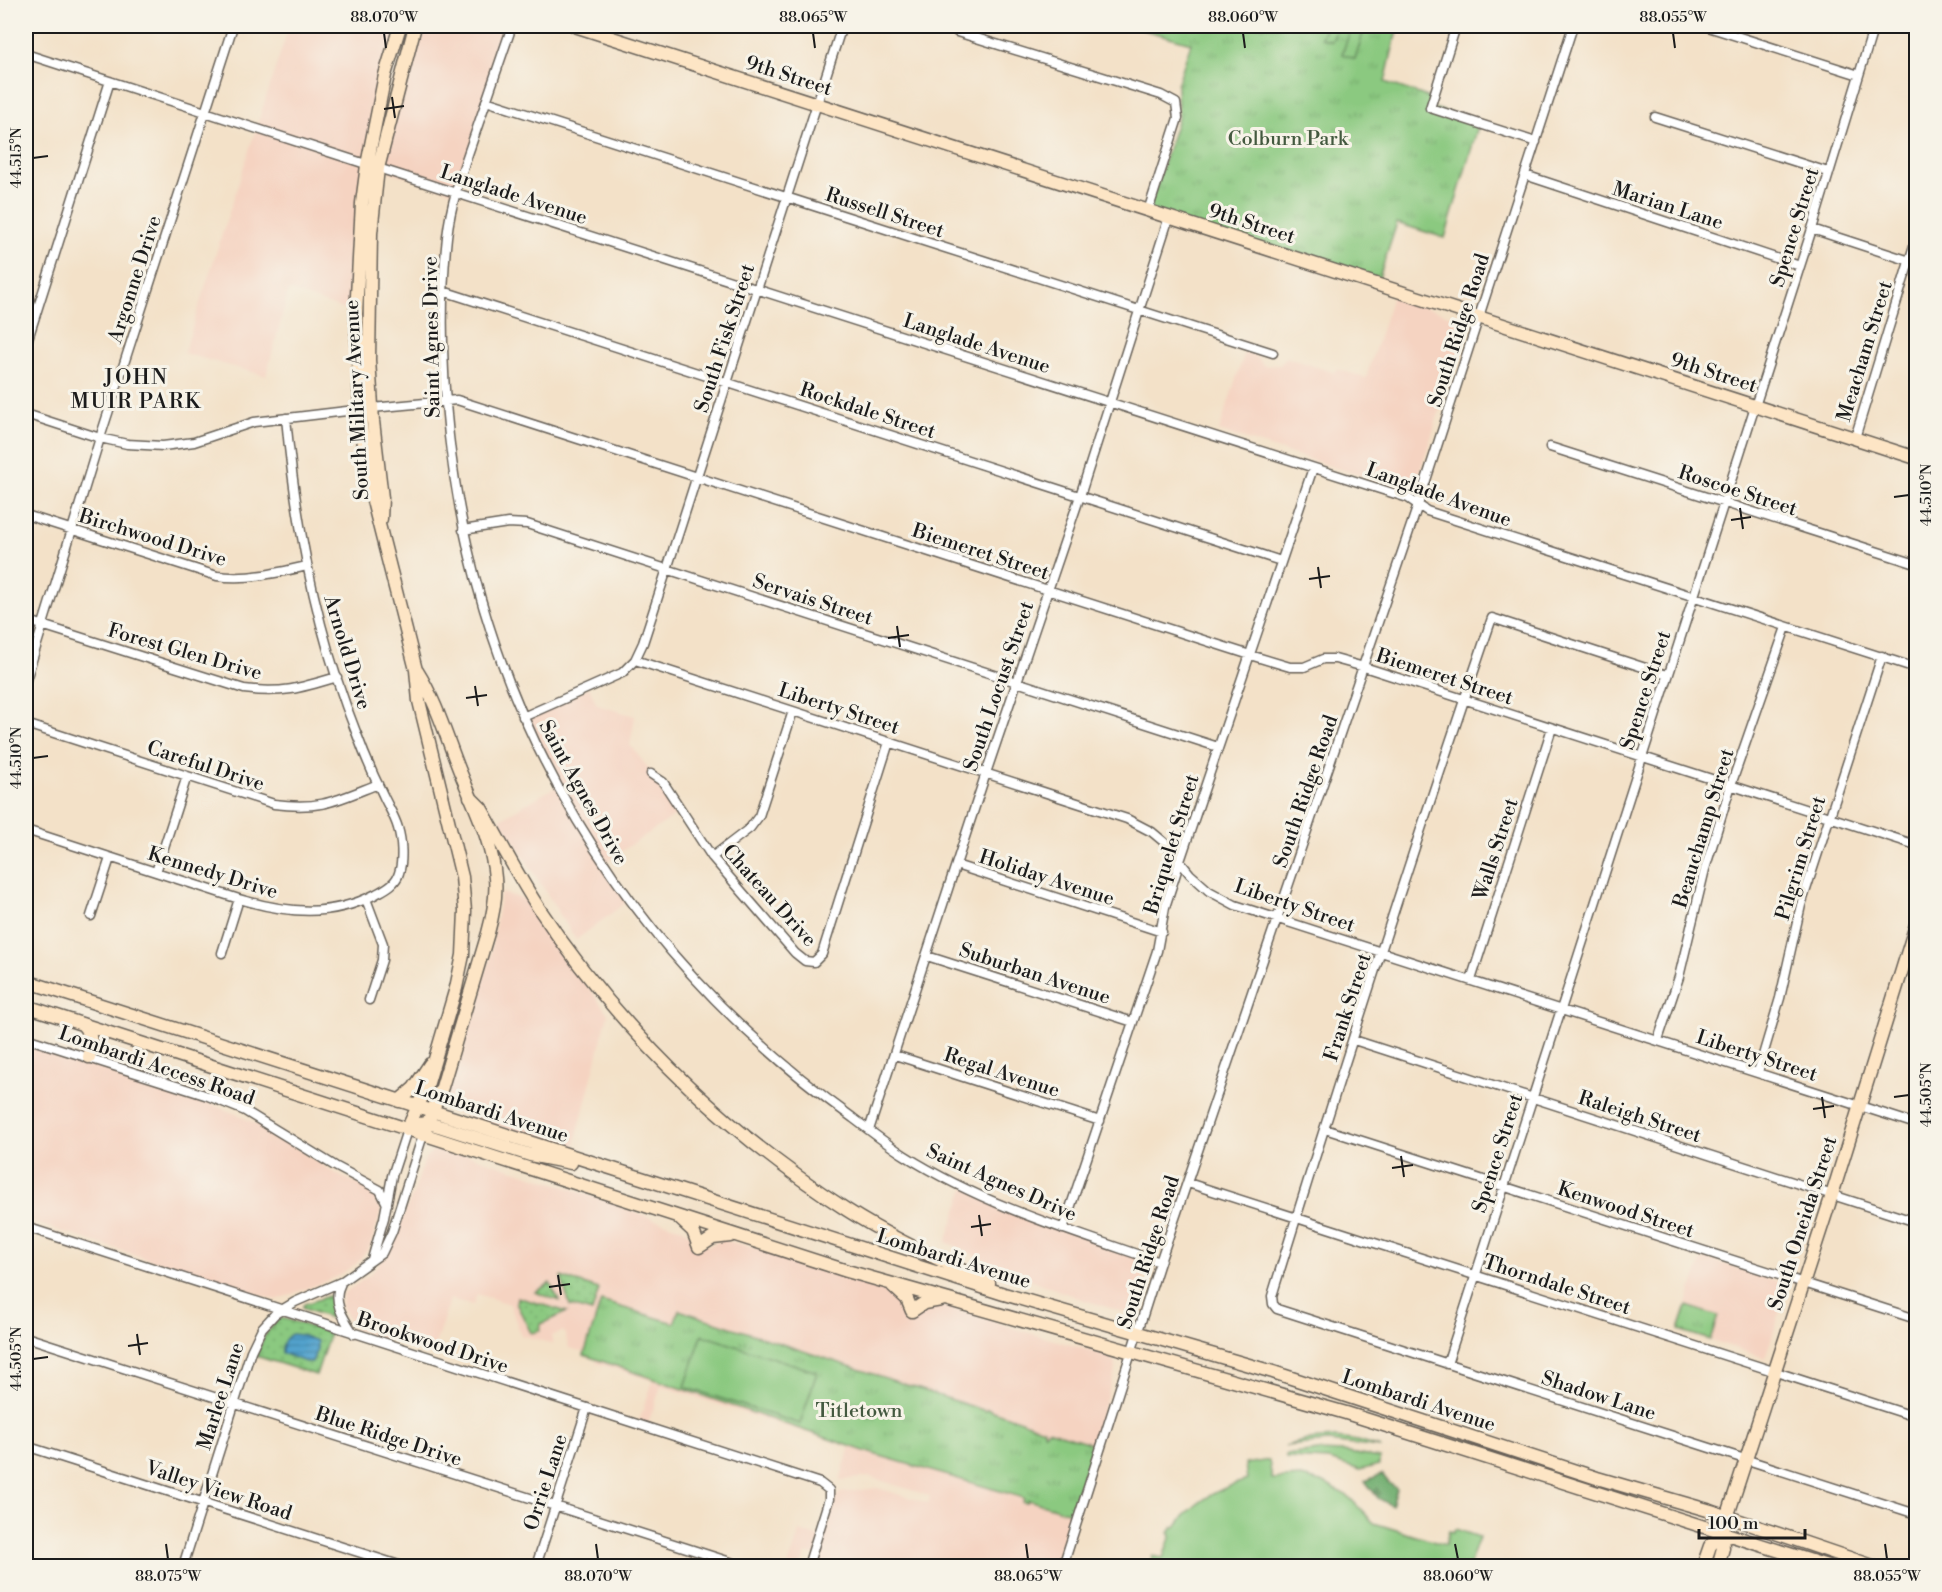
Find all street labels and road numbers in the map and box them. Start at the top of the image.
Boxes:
street label: 9th Street [742,51,835,102]
street label: Langlade Avenue [437,160,590,231]
street label: Spence Street [1765,165,1825,290]
street label: Marian Lane [1609,177,1726,236]
street label: Russell Street [822,183,947,244]
street label: 9th Street [1205,199,1298,250]
street label: Argonne Drive [103,212,168,347]
street label: South Ridge Road [1423,250,1496,410]
street label: Saint Agnes Drive [419,256,446,418]
street label: South Fisk Street [690,261,761,416]
street label: Meacham Street [1832,278,1899,425]
street label: South Military Avenue [340,299,375,501]
street label: Langlade Avenue [900,309,1053,380]
street label: 9th Street [1667,348,1760,399]
street label: Rockdale Street [796,378,939,445]
street label: Langlade Avenue [1362,457,1515,533]
street label: Roscoe Street [1675,460,1800,522]
street label: Birchwood Drive [75,504,230,573]
street label: Biemeret Street [908,518,1052,586]
street label: Servais Street [749,569,876,632]
street label: Arnold Drive [317,591,376,713]
street label: South Locust Street [959,598,1040,775]
street label: Forest Glen Drive [105,618,265,686]
street label: Spence Street [1615,628,1677,753]
street label: Biemeret Street [1372,643,1516,711]
street label: Liberty Street [775,678,902,741]
street label: South Ridge Road [1269,711,1344,871]
street label: Saint Agnes Drive [533,716,633,870]
street label: Careful Drive [144,736,267,797]
street label: Beauchamp Street [1668,746,1741,912]
street label: Briquelet Street [1139,771,1206,918]
street label: Pilgrim Street [1771,793,1832,924]
street label: Walls Street [1468,795,1525,905]
street label: Chateau Drive [716,840,821,952]
street label: Kennedy Drive [144,842,281,905]
street label: Holiday Avenue [976,845,1117,912]
street label: Liberty Street [1231,874,1358,939]
street label: Suburban Avenue [956,938,1113,1011]
street label: Frank Street [1319,950,1378,1065]
street label: Lombardi Access Road [55,1021,258,1112]
street label: Liberty Street [1693,1025,1820,1088]
street label: Regal Avenue [941,1043,1063,1104]
street label: Lombardi Avenue [412,1076,571,1149]
street label: Raleigh Street [1575,1086,1704,1149]
street label: Spence Street [1467,1091,1529,1216]
street label: South Oneida Street [1763,1133,1843,1314]
street label: Saint Agnes Drive [922,1139,1080,1228]
street label: South Ridge Road [1113,1172,1186,1332]
street label: Kenwood Street [1554,1177,1697,1244]
street label: Lombardi Avenue [873,1224,1034,1295]
street label: Thorndale Street [1480,1250,1633,1321]
street label: Brookwood Drive [353,1307,511,1380]
street label: Marlee Lane [192,1339,251,1453]
street label: Lombardi Avenue [1339,1365,1498,1438]
street label: Shadow Lane [1538,1366,1659,1427]
street label: Blue Ridge Drive [311,1402,465,1473]
street label: Orrie Lane [519,1431,574,1534]
street label: Valley View Road [141,1456,296,1527]

